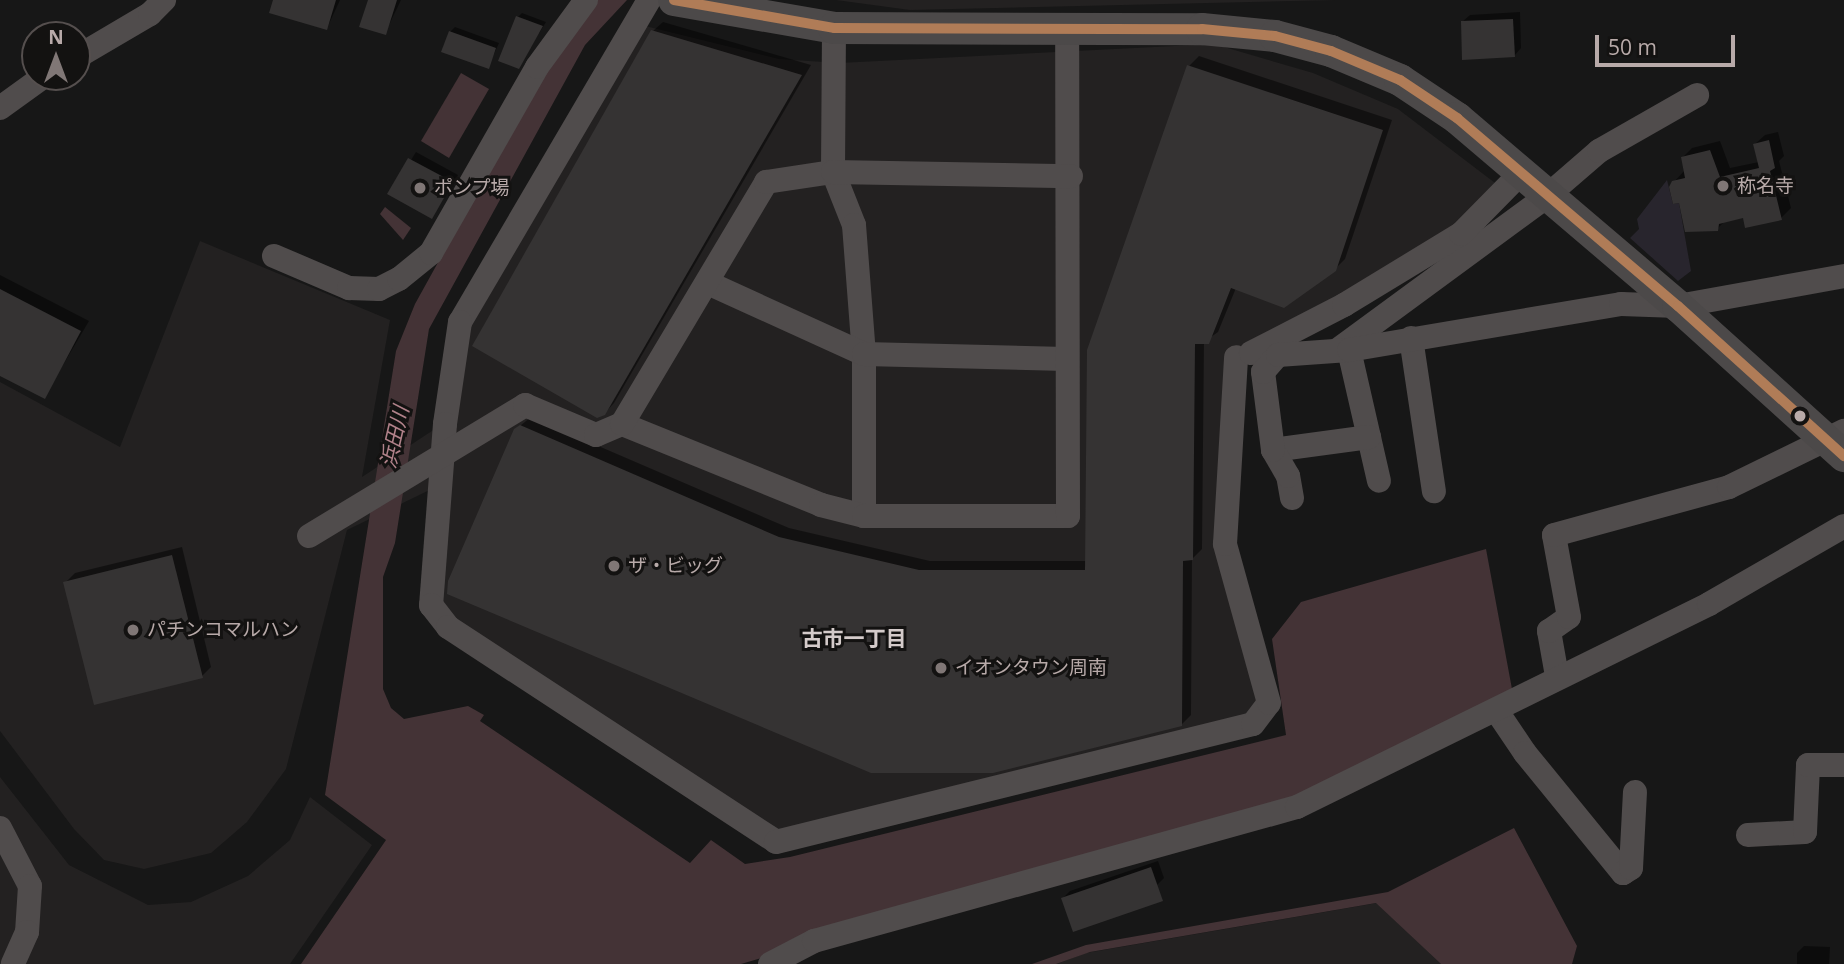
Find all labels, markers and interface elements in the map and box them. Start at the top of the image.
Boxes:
north arrow [21,21,91,91]
scale bar [1599,21,1739,65]
text: N [48,24,64,50]
text: 50 m [1608,33,1657,61]
place label: 称名寺 [1737,175,1794,197]
place label: ポンプ場 [434,177,510,199]
marker: 称名寺 [1715,178,1731,194]
marker: ポンプ場 [412,180,428,196]
water label: 浜田川 [375,403,413,471]
unlabelled marker [1793,409,1807,423]
place label: ザ・ビッグ [628,555,723,577]
marker: ザ・ビッグ [606,558,622,574]
place label: パチンコマルハン [147,619,299,641]
marker: パチンコマルハン [125,622,141,638]
district label: 古市一丁目 [802,625,906,651]
place label: イオンタウン周南 [955,657,1107,679]
marker: イオンタウン周南 [933,660,949,676]

